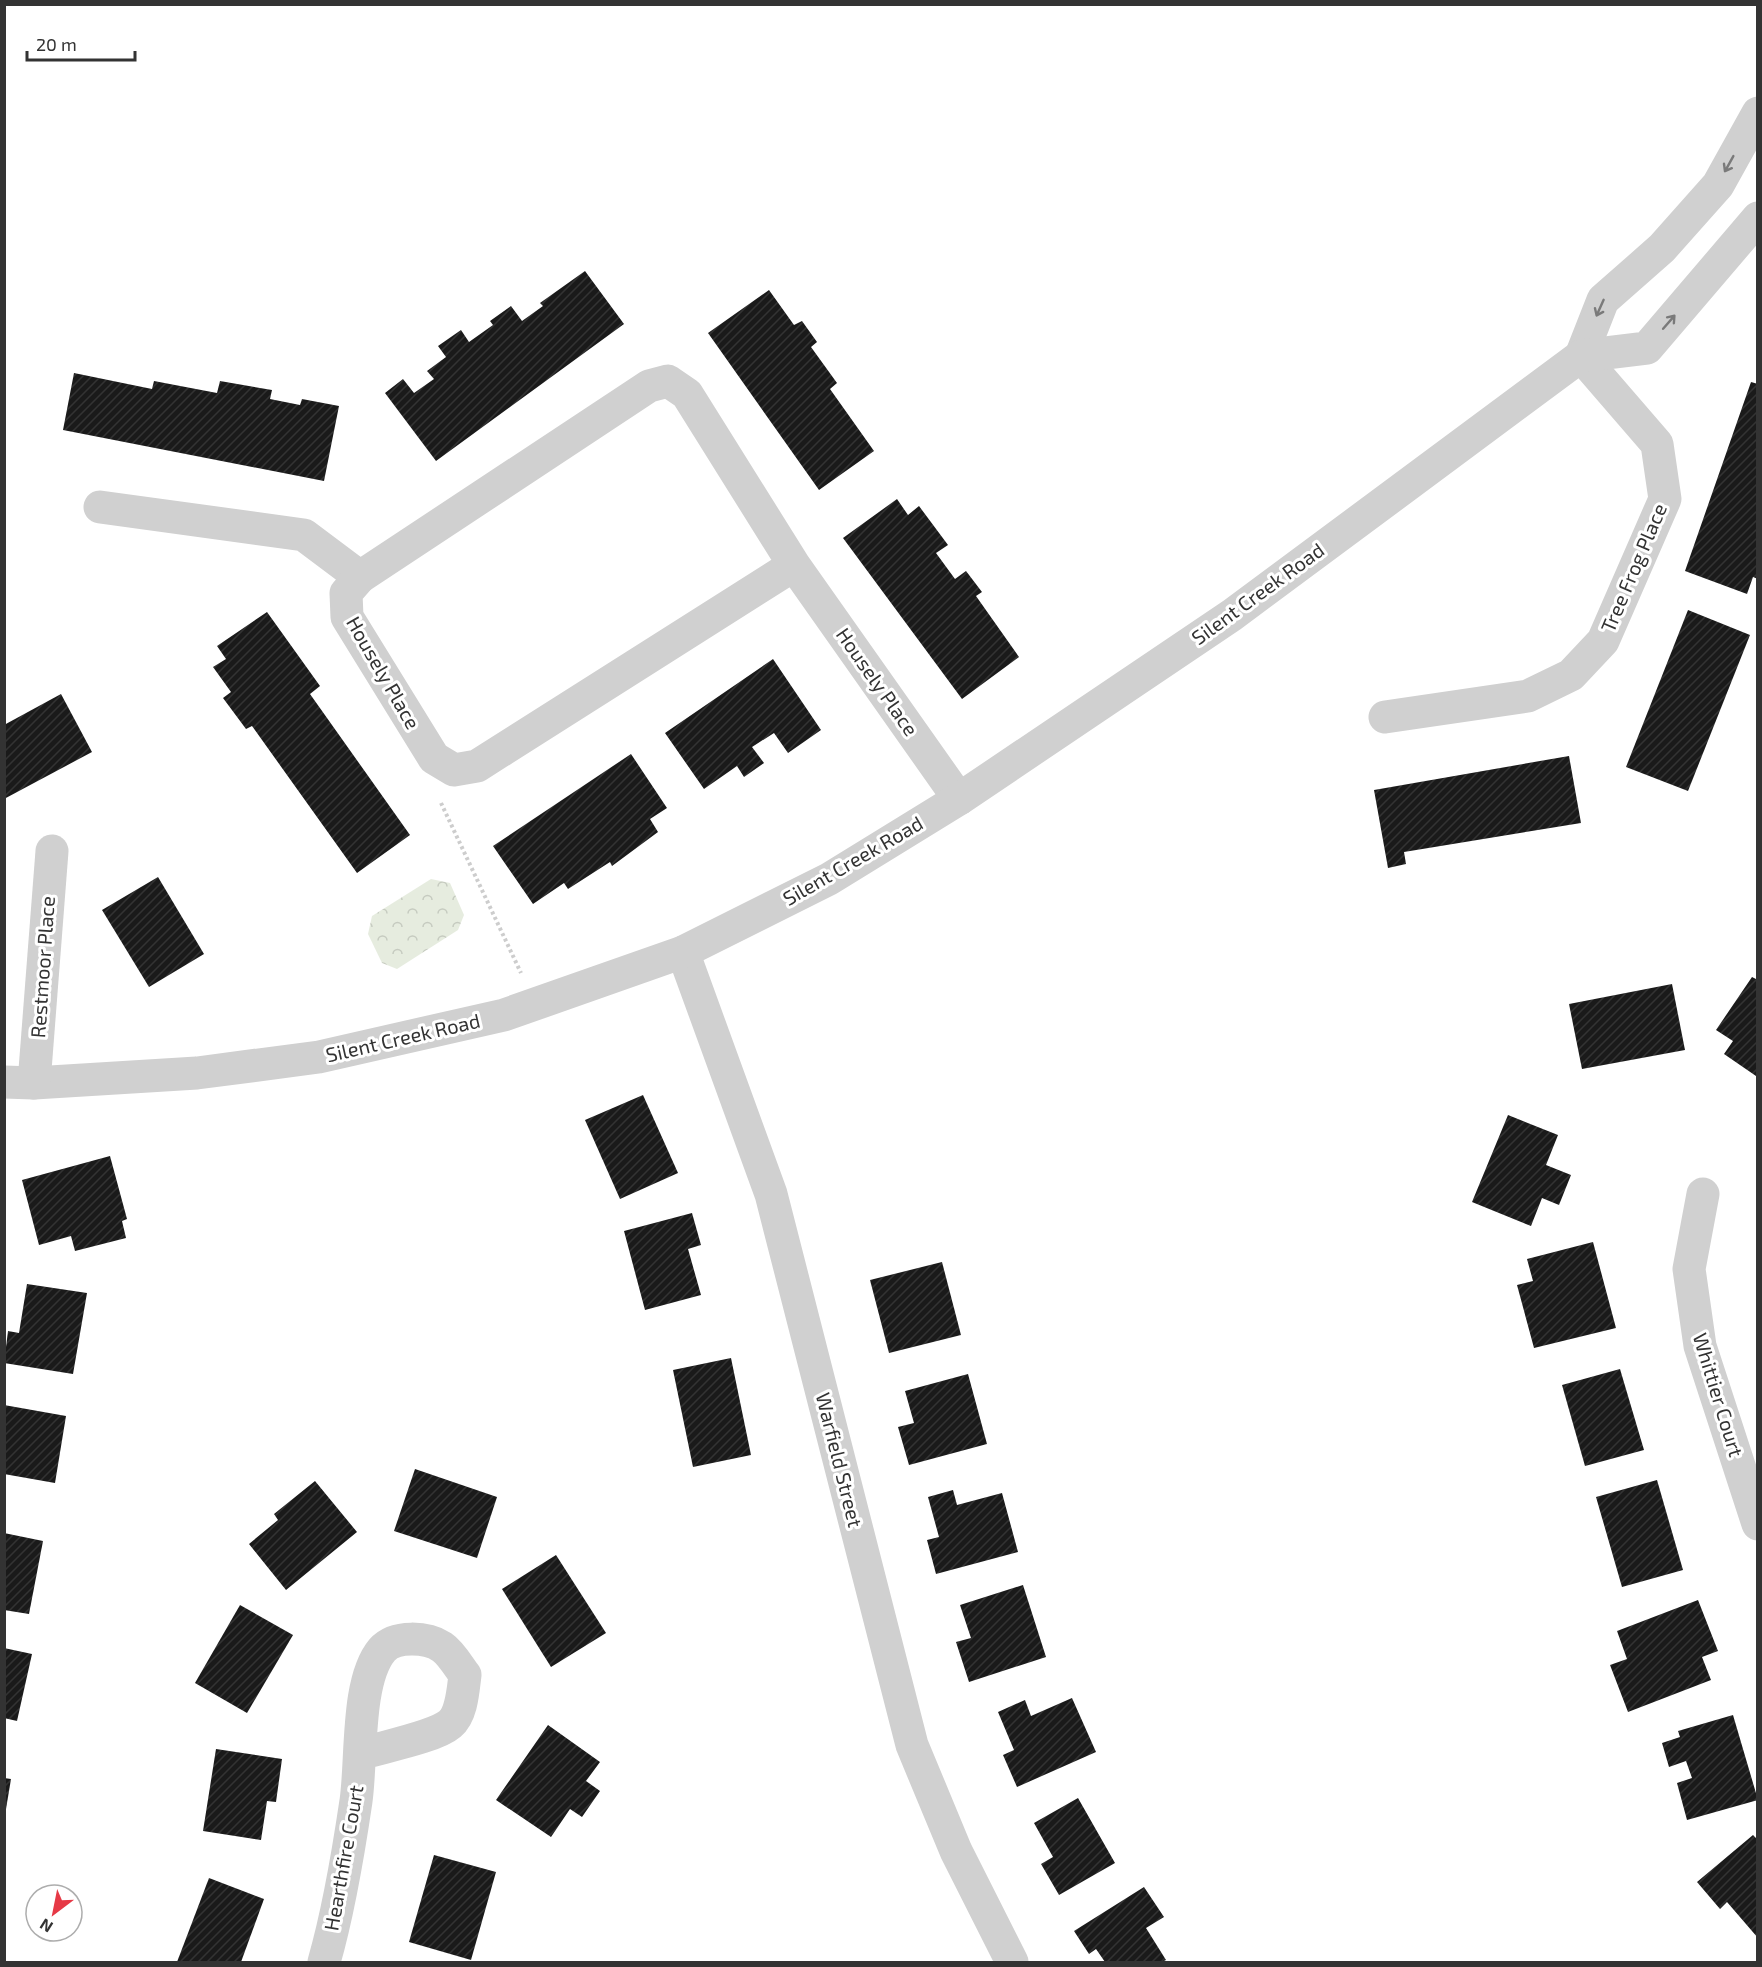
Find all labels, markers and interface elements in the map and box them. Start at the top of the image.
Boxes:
scale bar [27,24,135,62]
text: 20 m [36,33,77,55]
one-way arrow [1723,155,1735,172]
one-way arrow [1594,298,1606,316]
one-way arrow [1663,314,1676,330]
street label: Tree Frog Place [1595,500,1671,636]
street label: Silent Creek Road [1187,537,1328,649]
street label: Housely Place [342,612,426,733]
street label: Housely Place [832,623,924,740]
street label: Silent Creek Road [778,810,927,910]
street label: Restmoor Place [25,895,59,1039]
street label: Silent Creek Road [323,1008,482,1066]
street label: Whittier Court [1689,1330,1749,1460]
street label: Warfield Street [812,1390,868,1530]
street label: Hearthfire Court [318,1783,368,1932]
north arrow [24,1883,84,1943]
text: N [36,1915,56,1937]

